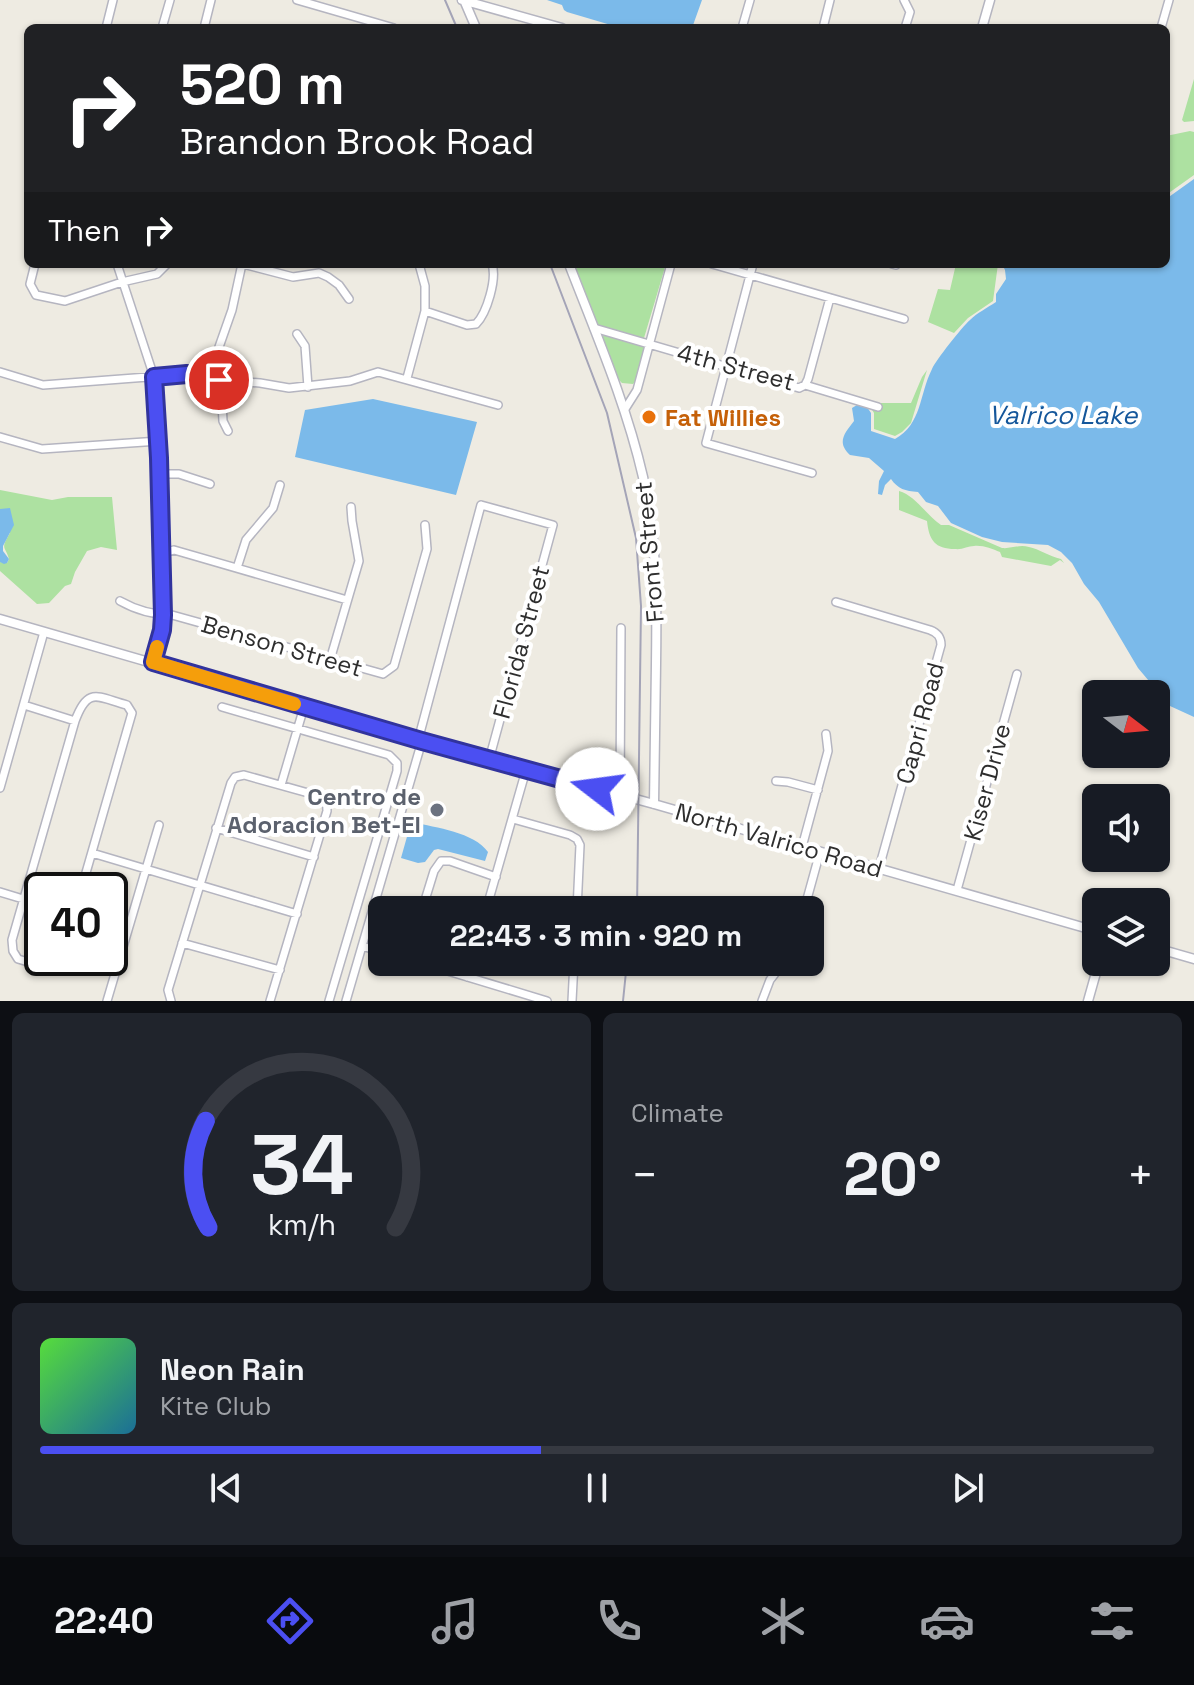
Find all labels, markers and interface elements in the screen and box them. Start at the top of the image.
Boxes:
text: 520 m [180,49,345,120]
icon: right [48,56,152,160]
text: Brandon Brook Road [180,119,534,165]
icon: right [136,208,180,252]
text: Then [48,211,120,250]
street label: 4th Street [674,336,798,398]
pin [185,346,253,414]
icon: arrive [197,358,241,402]
water label: Valrico Lake [989,398,1139,432]
place label: Fat Willies [665,402,781,433]
marker: Fat Willies [640,408,658,426]
street label: Front Street [627,480,671,624]
street label: Florida Street [486,562,556,722]
street label: Benson Street [198,608,366,684]
street label: Capri Road [889,659,951,787]
north arrow [1082,680,1170,768]
map controls [1082,680,1170,976]
street label: Kiser Drive [956,720,1018,844]
position arrow [555,747,639,831]
place label: Centro de Adoracion Bet-El [227,781,421,840]
button: sound [1082,784,1170,872]
street label: North Valrico Road [672,796,886,884]
marker: Centro de Adoracion Bet-El [428,801,446,819]
speed limit sign: 40 [24,872,128,976]
button: layers [1082,888,1170,976]
text: 22:43 · 3 min · 920 m [450,916,742,955]
text: Climate [631,1096,724,1130]
text: 34 [250,1112,353,1218]
text: 20° [843,1136,942,1213]
text: − [631,1147,658,1203]
text: + [1127,1147,1154,1203]
text: km/h [267,1207,336,1243]
text: Neon Rain [160,1350,305,1389]
text: Kite Club [160,1389,272,1423]
icon: previous [204,1466,248,1510]
icon: pause [575,1466,619,1510]
icon: next [946,1466,990,1510]
icon: directions [262,1593,318,1649]
icon: music [427,1593,483,1649]
icon: phone [591,1593,647,1649]
icon: climate [755,1593,811,1649]
icon: car [919,1593,975,1649]
icon: filters [1084,1593,1140,1649]
text: 22:40 [54,1598,154,1644]

